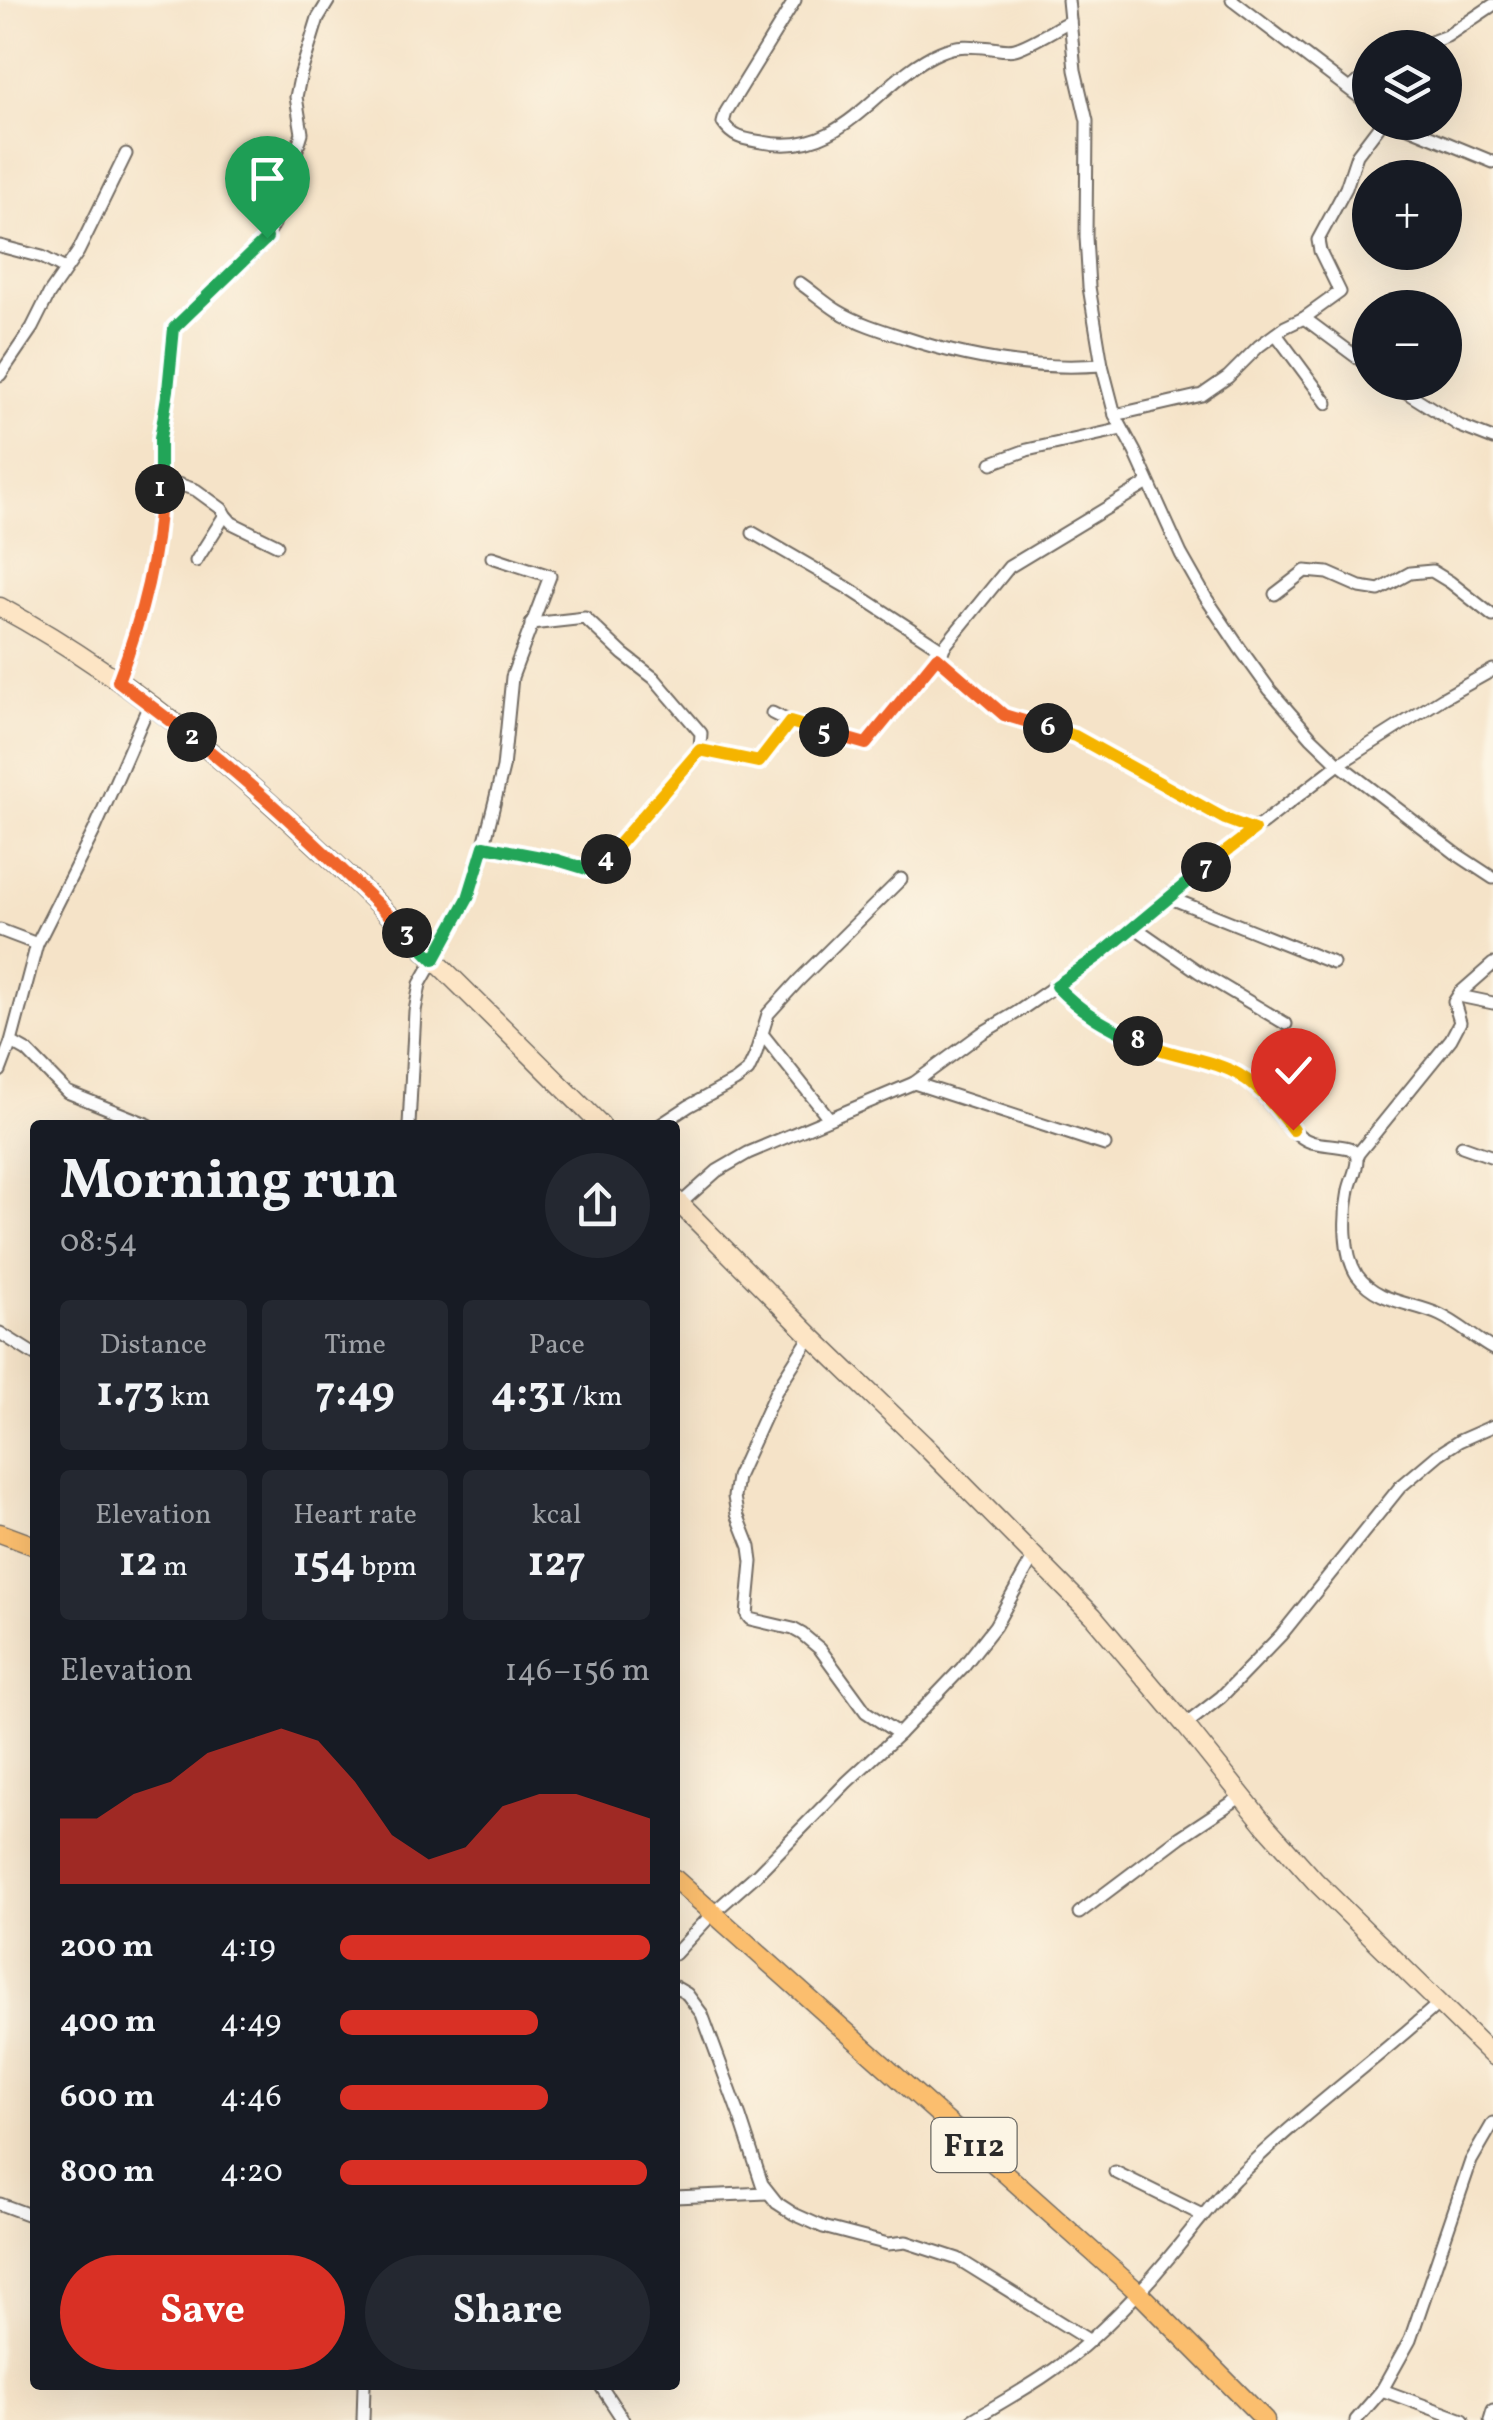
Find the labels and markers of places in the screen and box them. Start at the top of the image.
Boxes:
pin [225,136,310,239]
pin: 1 [135,464,185,514]
pin: 6 [1023,703,1073,753]
pin: 5 [799,707,849,757]
pin: 2 [167,712,217,762]
pin: 4 [581,834,631,884]
pin: 7 [1181,842,1231,892]
pin: 3 [382,908,432,958]
pin: 8 [1113,1016,1163,1066]
pin [1251,1028,1336,1131]

